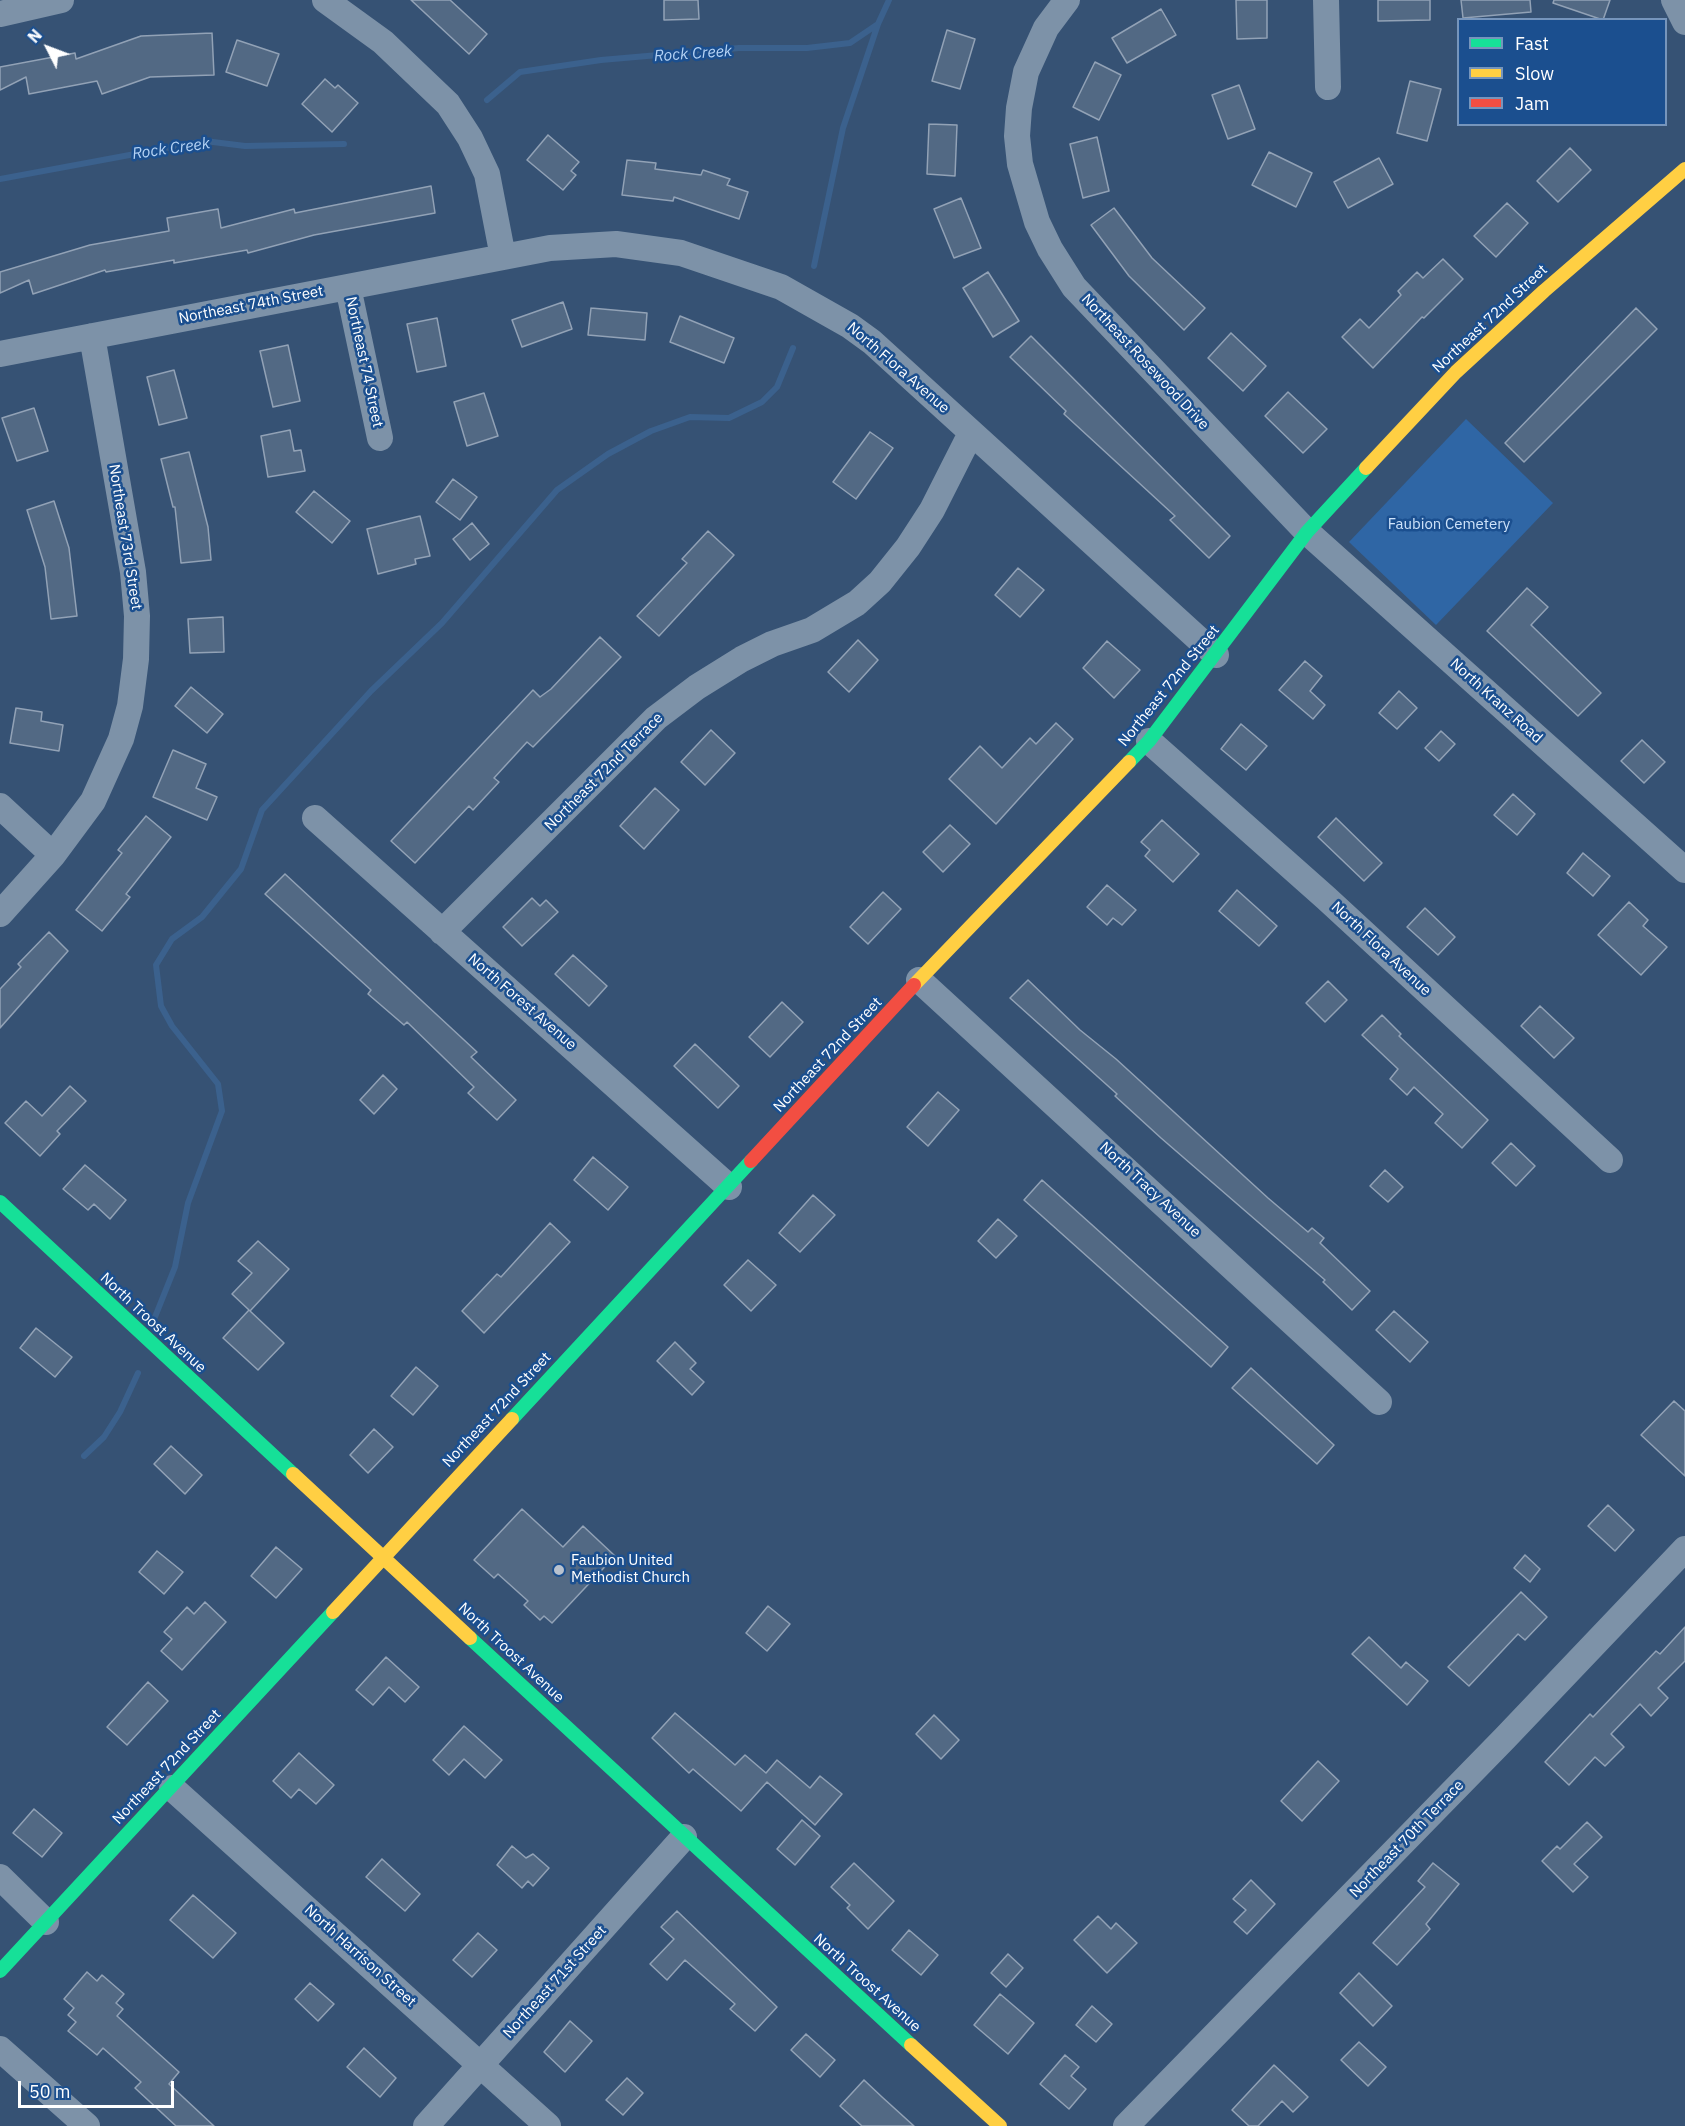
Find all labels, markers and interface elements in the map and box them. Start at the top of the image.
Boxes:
north arrow [18,18,78,78]
legend [1457,18,1667,126]
text: N [23,25,46,47]
text: Fast [1515,32,1549,55]
water label: Rock Creek [653,42,733,66]
text: Slow [1515,62,1554,85]
text: Jam [1515,92,1550,115]
water label: Rock Creek [131,134,211,164]
street label: Northeast 72nd Street [1429,261,1551,377]
street label: Northeast 74th Street [177,282,325,328]
street label: Northeast Rosewood Drive [1077,290,1213,434]
street label: Northeast 74 Street [341,295,387,429]
street label: North Flora Avenue [843,319,953,417]
street label: Northeast 73rd Street [105,463,145,611]
park label: Faubion Cemetery [1388,516,1510,534]
street label: Northeast 72nd Street [1115,622,1223,750]
street label: North Kranz Road [1446,655,1546,747]
street label: Northeast 72nd Terrace [541,709,667,835]
street label: North Flora Avenue [1327,898,1435,1000]
street label: North Forest Avenue [464,950,580,1054]
street label: Northeast 72nd Street [770,994,886,1116]
street label: North Tracy Avenue [1096,1138,1204,1242]
street label: North Troost Avenue [96,1269,210,1377]
street label: Northeast 72nd Street [439,1349,555,1471]
place label: Faubion United Methodist Church [571,1552,690,1587]
marker: Faubion United Methodist Church [552,1563,566,1577]
street label: North Troost Avenue [454,1599,568,1707]
street label: Northeast 72nd Street [109,1706,225,1828]
street label: Northeast 70th Terrace [1346,1776,1468,1902]
street label: North Harrison Street [300,1901,420,2011]
street label: Northeast 71st Street [500,1922,610,2042]
street label: North Troost Avenue [810,1930,924,2036]
scale bar [21,2069,177,2107]
text: 50 m [29,2080,71,2103]

